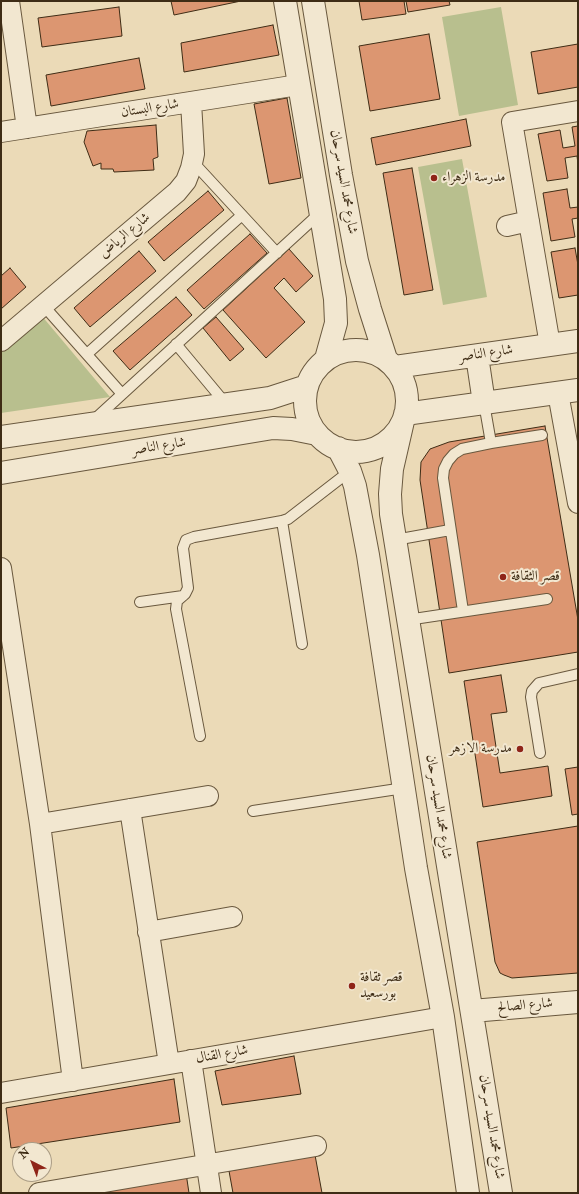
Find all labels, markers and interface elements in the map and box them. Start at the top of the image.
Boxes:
street label: شارع البستان [120,96,180,122]
street label: شارع محمد السيد سرحان [326,129,360,235]
place label: مدرسة الزهراء [442,170,505,186]
marker: مدرسة الزهراء [429,173,439,183]
street label: شارع الرياض [96,210,154,262]
street label: شارع الناصر [458,342,514,366]
street label: شارع الناصر [131,434,187,460]
place label: قصر الثقافة [511,569,560,585]
marker: قصر الثقافة [498,572,508,582]
place label: مدرسة الازهر [449,741,512,757]
marker: مدرسة الازهر [515,744,525,754]
street label: شارع محمد السيد سرحان [421,754,455,860]
place label: قصر ثقافة بورسعيد [360,970,403,1002]
marker: قصر ثقافة بورسعيد [347,981,357,991]
street label: شارع الصالح [496,995,554,1017]
street label: شارع القنال [194,1042,250,1068]
street label: شارع محمد السيد سرحان [474,1074,508,1180]
north arrow [12,1142,52,1182]
text: N [16,1145,32,1162]

